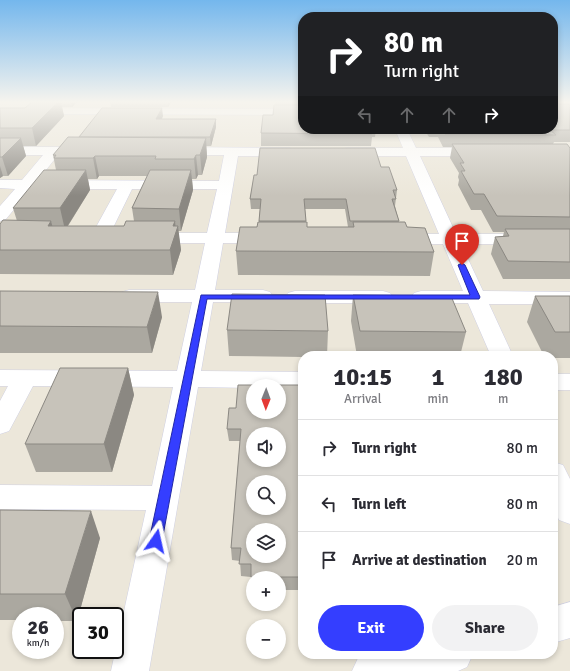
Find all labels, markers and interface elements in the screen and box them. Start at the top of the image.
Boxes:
text: 80 m [384,26,443,60]
icon: right [318,28,370,80]
text: Turn right [384,60,459,82]
icon: left [354,104,376,126]
icon: ahead [396,104,418,126]
icon: ahead [438,104,460,126]
icon: right [480,104,502,126]
pin [445,224,479,265]
icon: arrive [451,230,473,252]
text: 10:15 [333,362,392,392]
text: 1 [432,362,444,392]
text: 180 [484,362,523,392]
north arrow [246,379,286,419]
map controls [246,379,286,659]
text: Arrival [344,391,381,407]
text: min [428,391,449,407]
text: m [498,391,508,407]
button: sound [246,427,286,467]
icon: right [318,437,340,459]
text: Turn right [352,439,417,457]
text: 80 m [507,439,538,457]
button: search [246,475,286,515]
icon: left [318,493,340,515]
text: Turn left [352,495,406,513]
text: 80 m [507,495,538,513]
position arrow [135,520,177,562]
button: layers [246,523,286,563]
icon: arrive [318,549,340,571]
text: Arrive at destination [352,551,487,569]
text: 20 m [507,551,538,569]
button: + [246,571,286,611]
button: Exit [318,605,424,651]
button: Share [432,605,538,651]
speed limit sign: 30 [72,607,124,659]
text: 26 [27,615,49,640]
button: − [246,619,286,659]
text: km/h [27,637,49,649]

